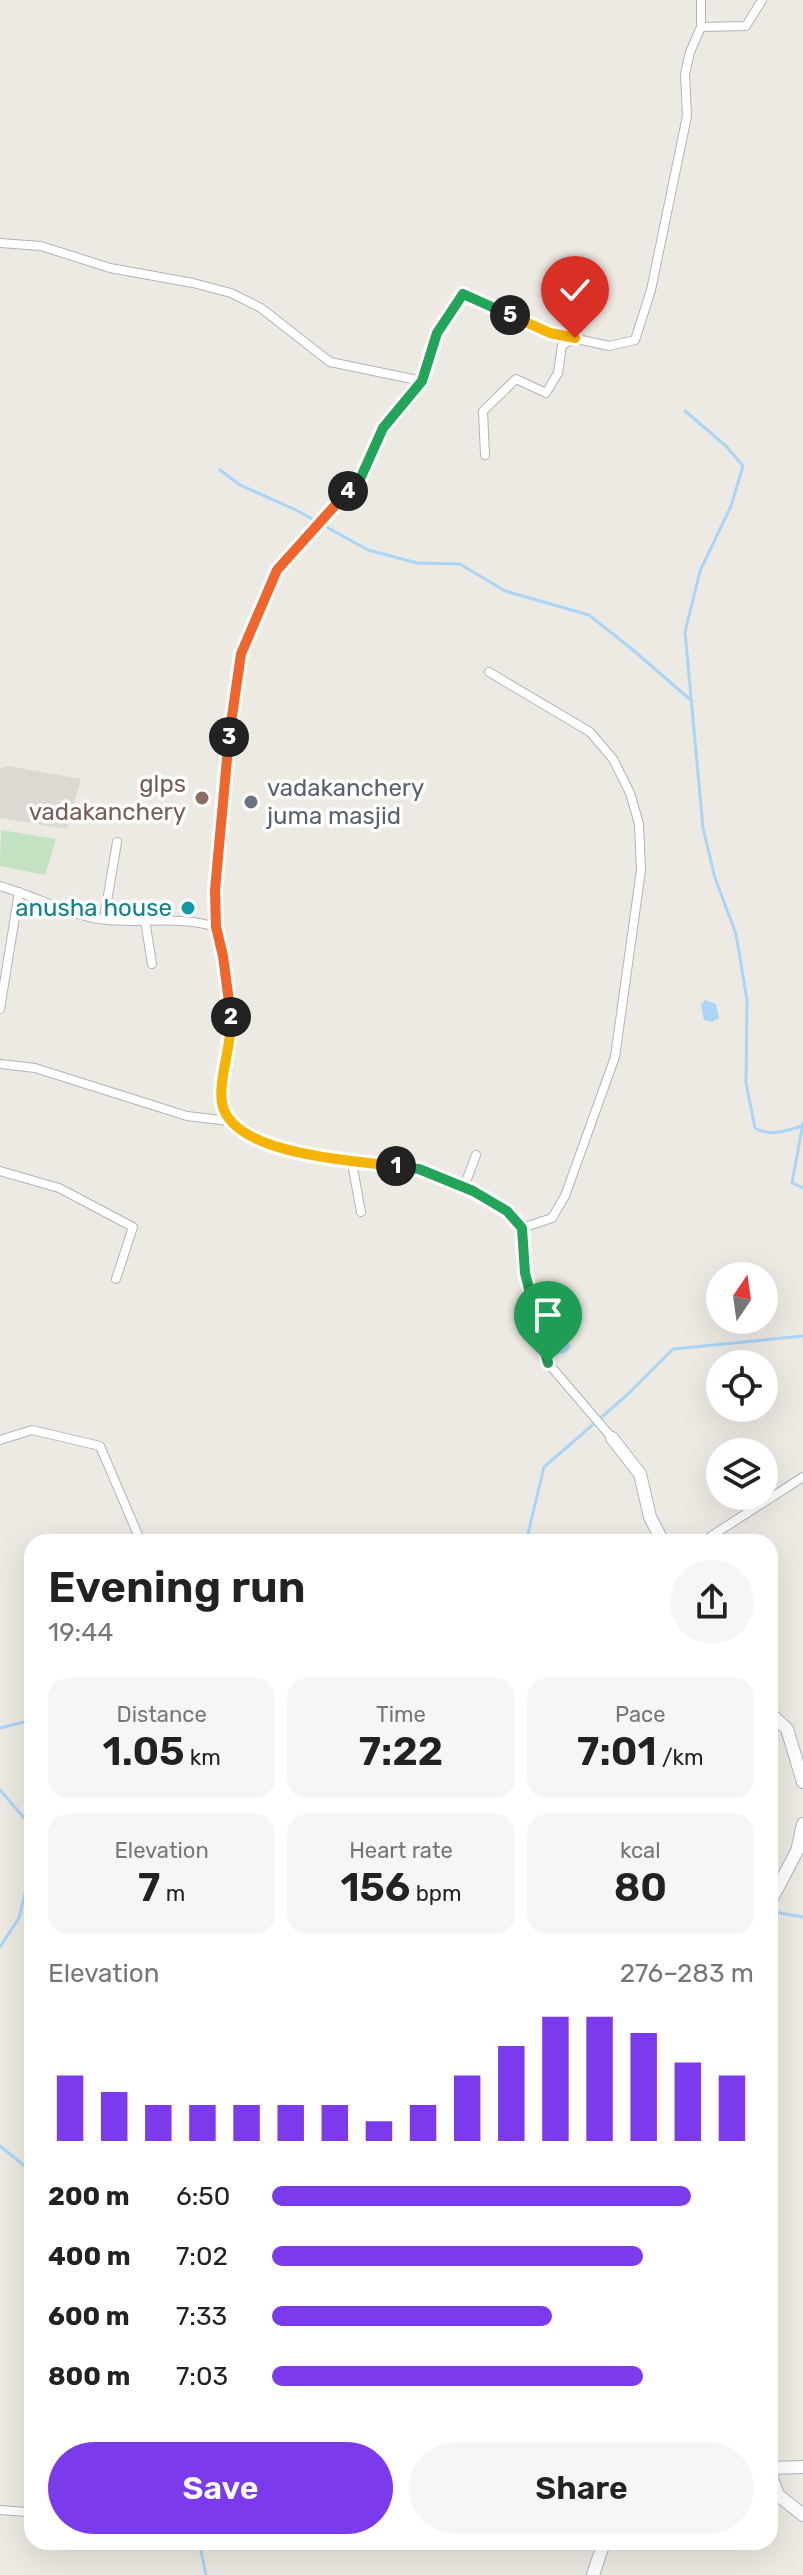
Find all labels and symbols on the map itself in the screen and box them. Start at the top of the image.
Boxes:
pin [541,256,609,338]
pin: 5 [490,295,530,335]
pin: 4 [328,471,368,511]
pin: 3 [209,717,249,757]
place label: glps vadakanchery [29,770,186,826]
place label: vadakanchery juma masjid [266,774,424,830]
marker: glps vadakanchery [193,789,211,807]
marker: vadakanchery juma masjid [242,793,260,811]
place label: anusha house [15,894,172,922]
marker: anusha house [179,899,197,917]
pin: 2 [211,997,251,1037]
pin: 1 [376,1146,416,1186]
north arrow [706,1262,778,1334]
pin [514,1281,582,1363]

